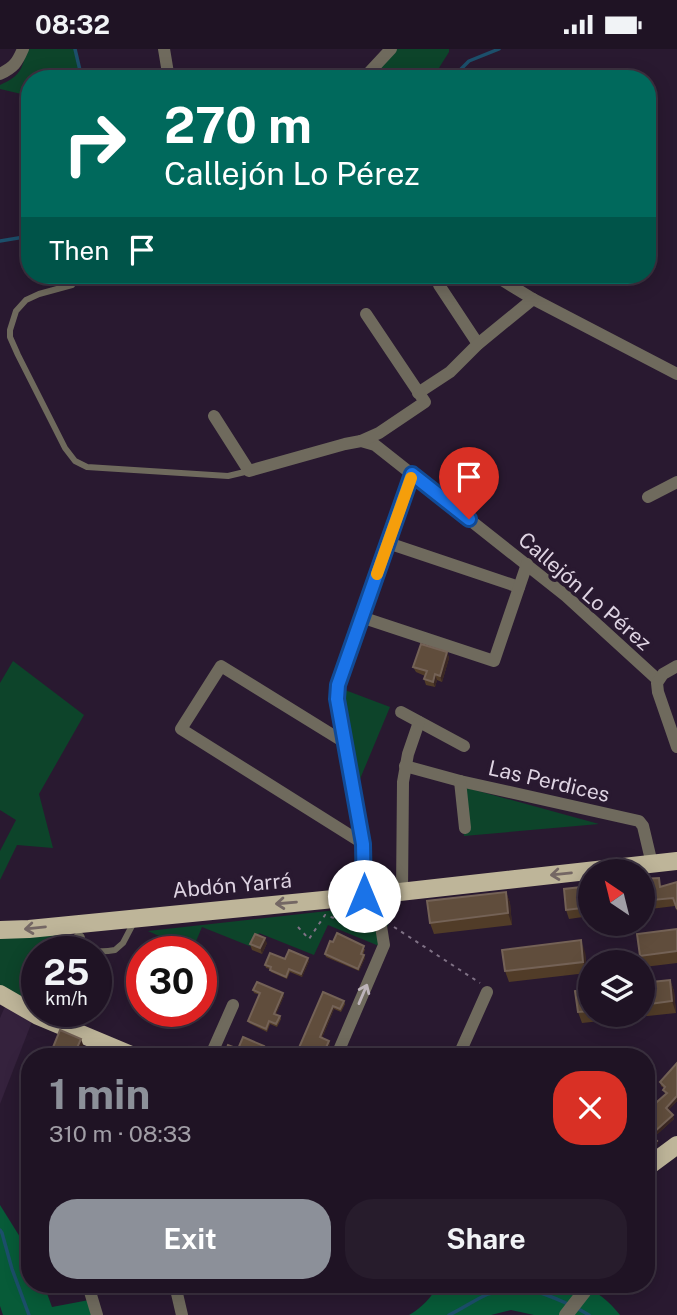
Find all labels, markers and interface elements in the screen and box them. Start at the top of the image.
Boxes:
text: 08:32 [35,9,110,40]
text: 270 m [164,96,312,154]
icon: right [49,98,140,189]
text: Callejón Lo Pérez [164,155,420,192]
icon: arrive [123,231,161,269]
text: Then [49,235,109,266]
pin [439,447,499,519]
icon: arrive [450,458,488,496]
street label: Callejón Lo Pérez [514,527,656,655]
street label: Las Perdices [486,755,612,807]
position arrow [327,859,401,933]
north arrow [578,859,654,936]
map controls [578,859,655,1027]
street label: Abdón Yarrá [171,867,293,903]
one-way arrow [550,868,572,881]
one-way arrow [275,897,297,910]
one-way arrow [24,922,47,935]
speed limit sign: 30 [126,936,217,1027]
button: layers [578,950,655,1027]
text: 25 [44,952,89,993]
one-way arrow [357,984,370,1006]
text: km/h [45,988,88,1009]
text: 1 min [49,1069,150,1118]
button: close [553,1071,627,1145]
text: 310 m · 08:33 [49,1120,192,1147]
button: Exit [49,1199,331,1279]
button: Share [345,1199,627,1279]

